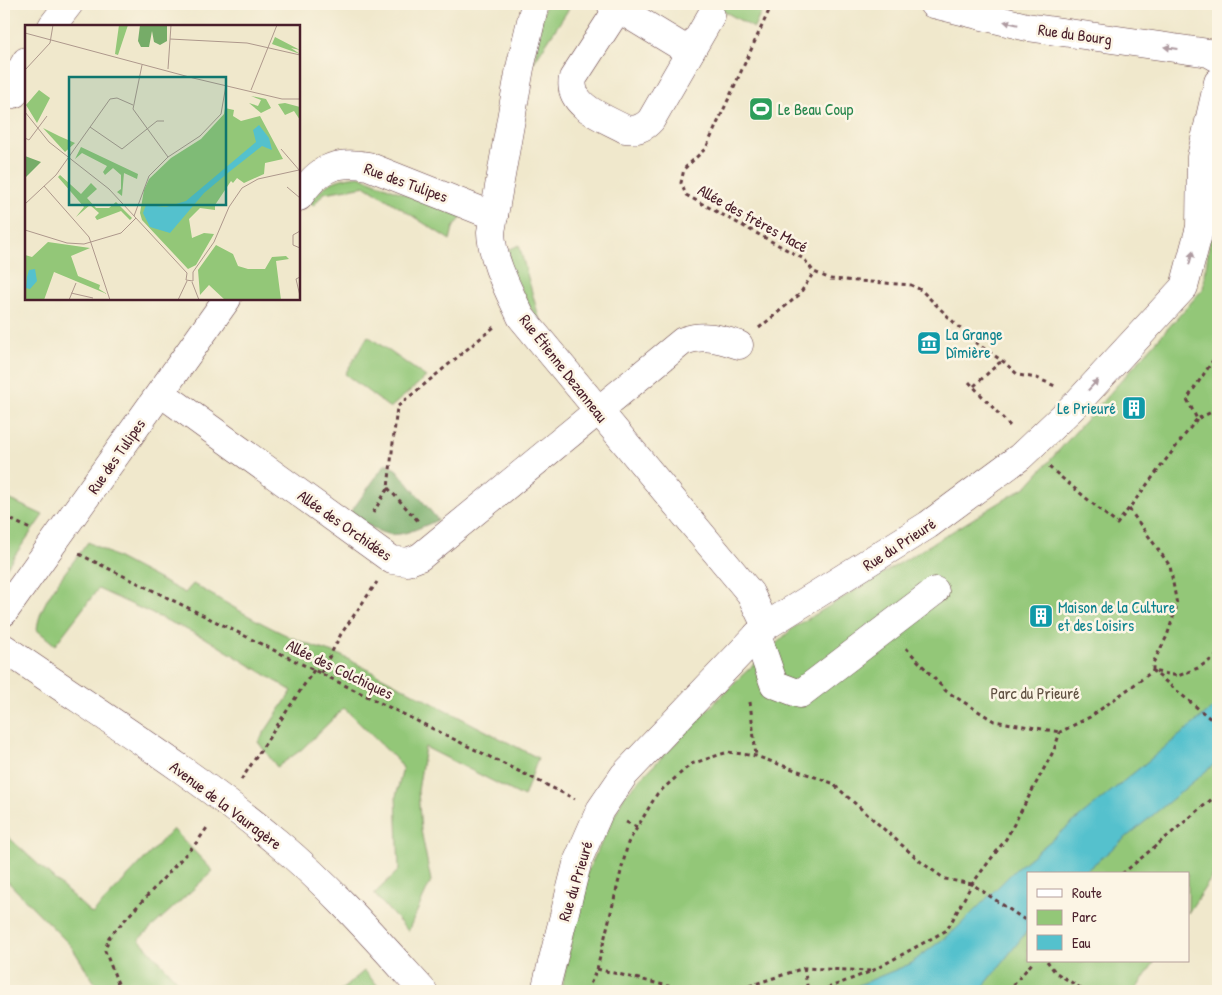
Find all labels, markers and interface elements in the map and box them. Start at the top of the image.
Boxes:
street label: Rue du Bourg [1037,18,1113,50]
one-way arrow [1003,19,1018,27]
inset map [25,25,300,300]
one-way arrow [1163,43,1179,51]
sports icon: Le Beau Coup [748,96,774,122]
place label: Le Beau Coup [778,98,853,120]
street label: Rue des Tulipes [361,157,451,207]
street label: Allée des frères Macé [694,179,812,258]
one-way arrow [1188,251,1196,266]
street label: Rue Étienne Dezanneau [515,309,613,427]
place label: La Grange Dîmière [946,323,1003,363]
museum icon: La Grange Dîmière [916,330,942,356]
one-way arrow [1088,378,1099,391]
building icon: Le Prieuré [1121,395,1147,421]
place label: Le Prieuré [1057,397,1117,419]
street label: Rue des Tulipes [82,414,150,498]
street label: Allée des Orchidées [294,484,396,566]
street label: Rue du Prieuré [858,512,940,576]
place label: Maison de la Culture et des Loisirs [1058,596,1176,636]
building icon: Maison de la Culture et des Loisirs [1028,603,1054,629]
street label: Allée des Colchiques [283,634,397,704]
park label: Parc du Prieuré [990,682,1080,704]
street label: Avenue de la Vauragère [166,756,287,855]
street label: Rue du Prieuré [552,838,598,924]
legend [1027,872,1190,962]
text: Route [1072,882,1102,903]
text: Parc [1072,906,1097,927]
text: Eau [1072,932,1091,953]

